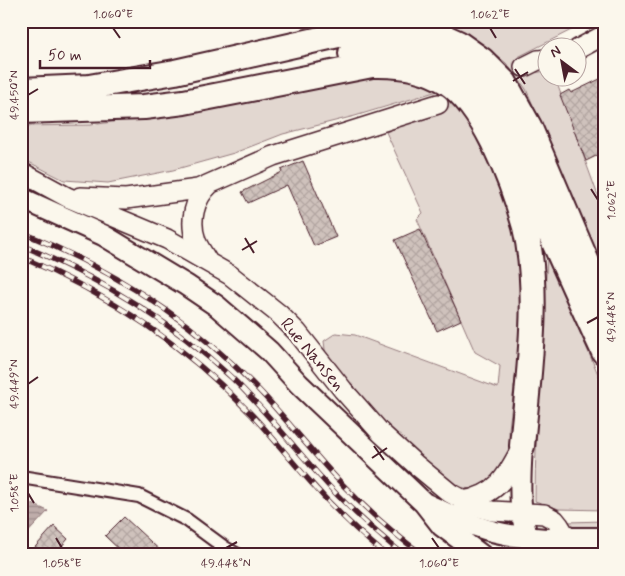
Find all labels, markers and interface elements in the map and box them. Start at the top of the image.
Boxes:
text: 1.060°E [93,7,133,23]
text: 1.062°E [470,7,510,23]
scale bar [40,38,150,70]
north arrow [538,38,588,88]
text: N [547,42,564,62]
text: 50 m [48,46,82,66]
text: 49.450°N [7,70,23,120]
text: 1.062°E [604,180,620,220]
text: 49.448°N [604,292,620,342]
street label: Rue Nansen [274,313,350,396]
text: 49.449°N [7,359,23,409]
text: 1.058°E [7,474,23,512]
text: 1.058°E [43,556,81,572]
text: 49.448°N [201,556,251,572]
text: 1.060°E [419,556,459,572]

